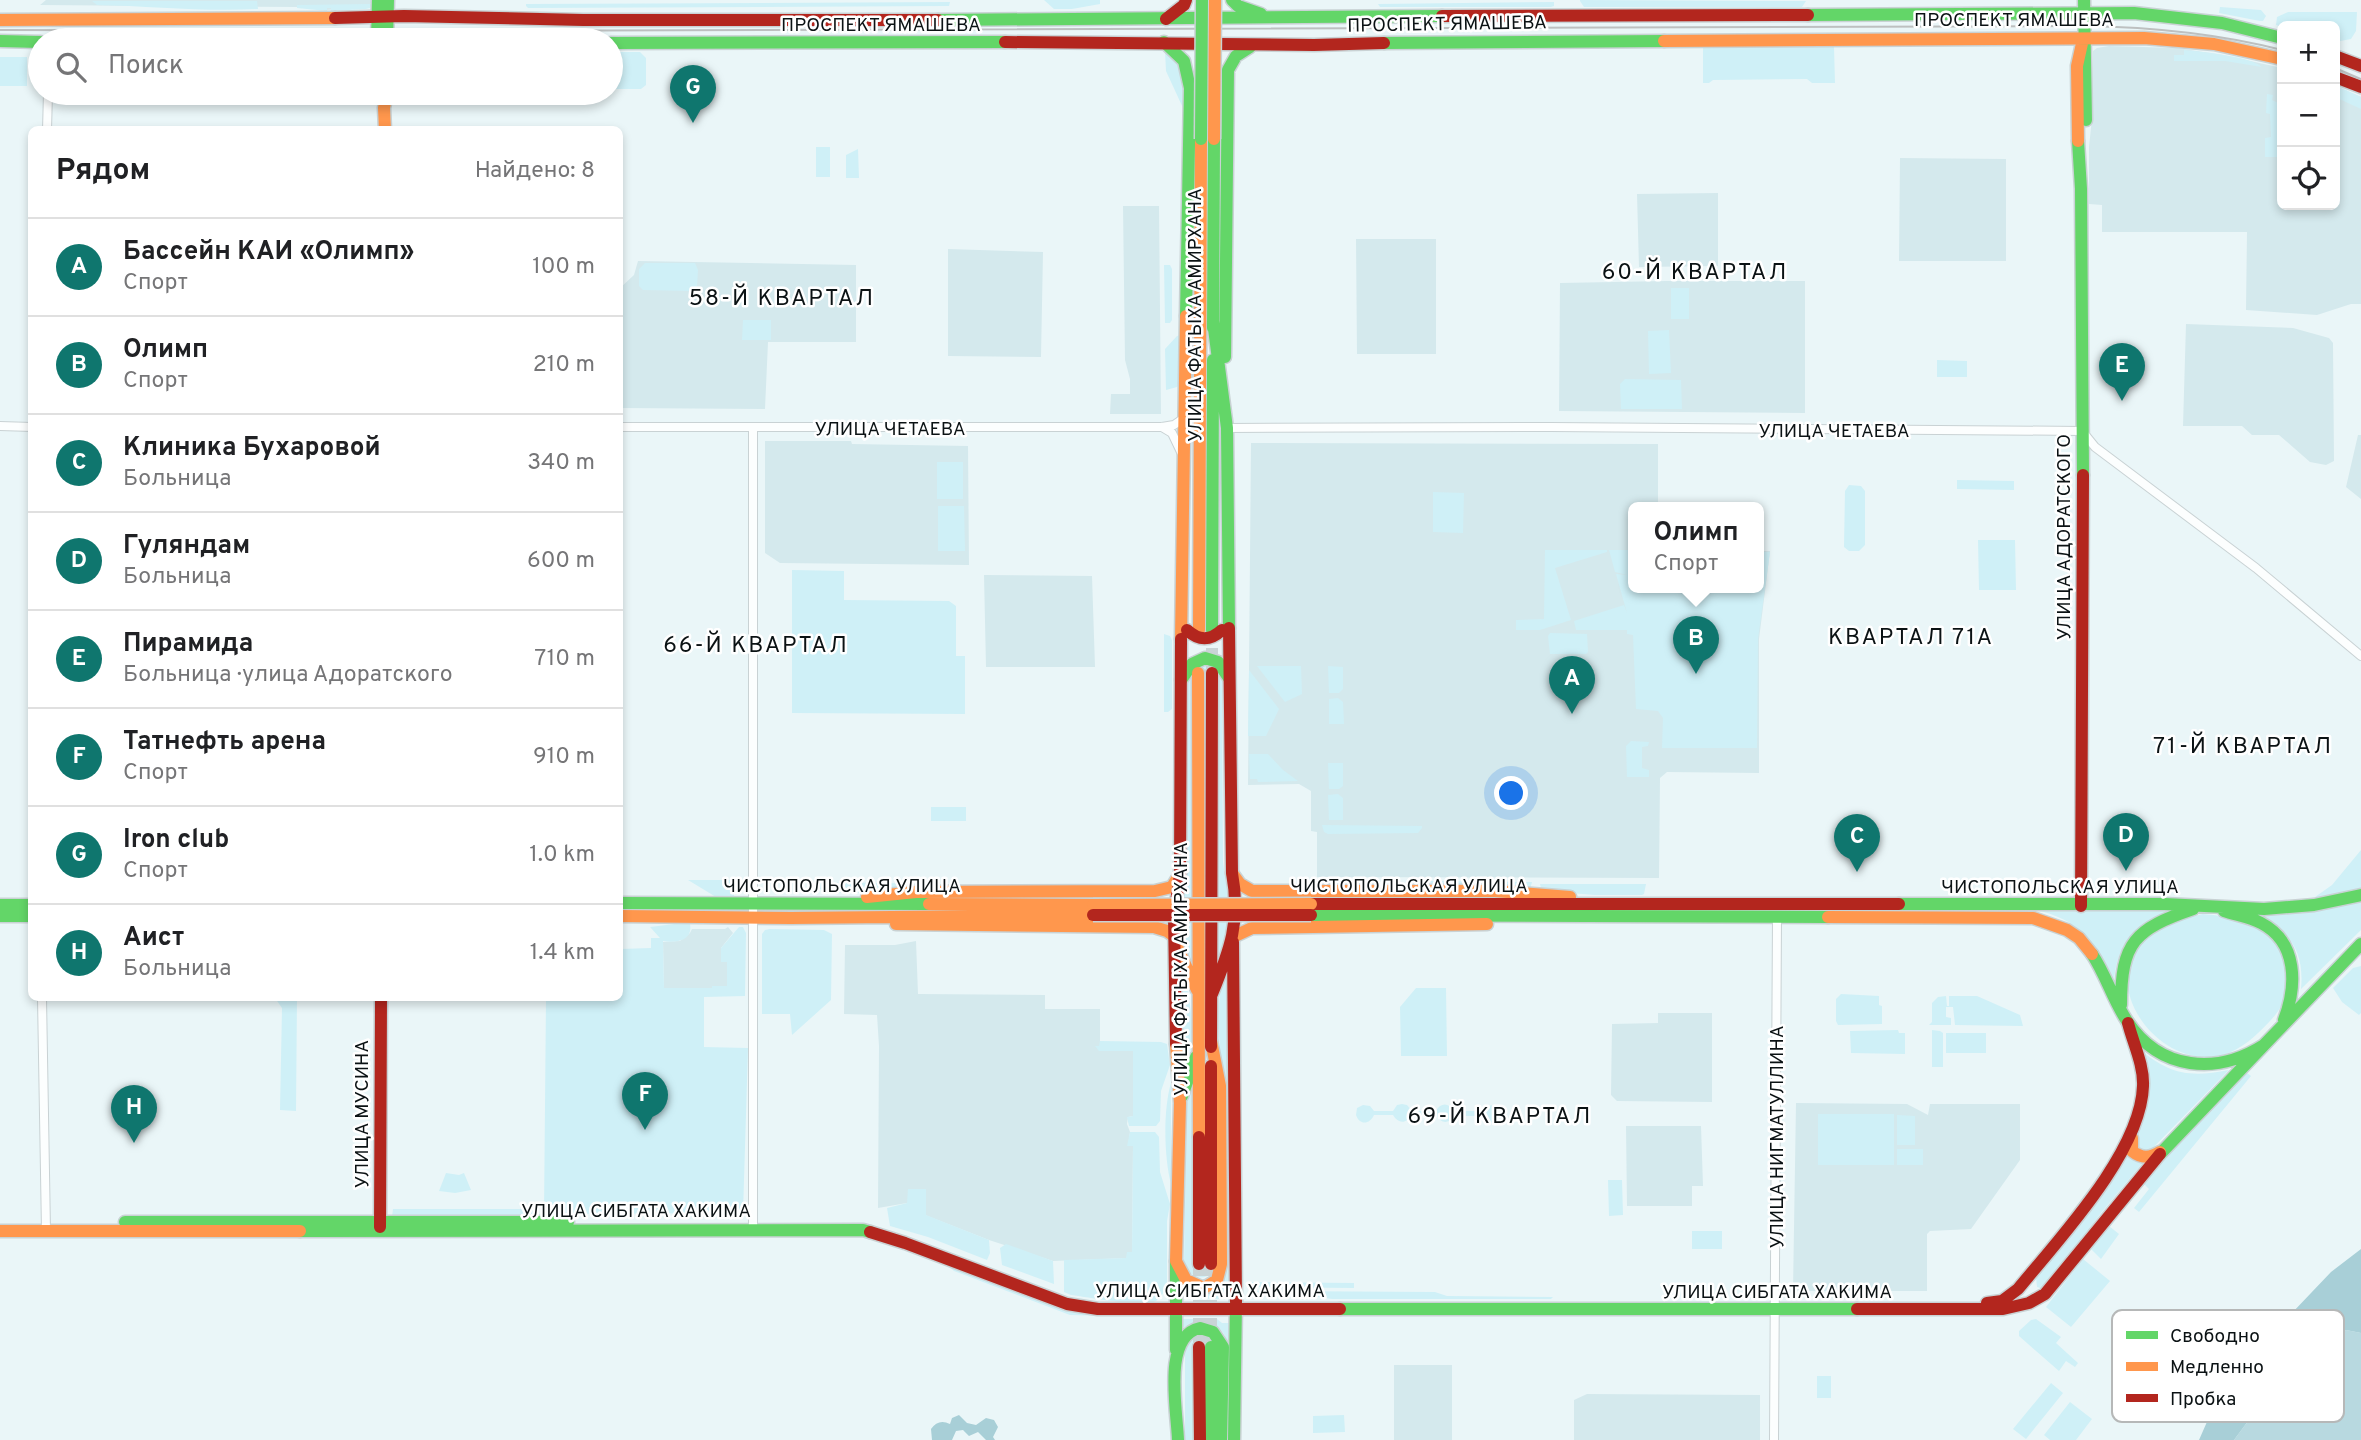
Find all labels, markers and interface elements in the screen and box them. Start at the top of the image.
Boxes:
street label: ПРОСПЕКТ ЯМАШЕВА [1914,9,2114,33]
street label: ПРОСПЕКТ ЯМАШЕВА [1347,11,1547,39]
street label: ПРОСПЕКТ ЯМАШЕВА [781,14,981,38]
map controls [2277,21,2340,210]
button: + [2277,21,2340,84]
search box [28,28,623,105]
icon: search [52,48,90,86]
text: Поиск [108,50,184,83]
pin: G [670,65,716,123]
button: − [2277,84,2340,147]
button: locate [2277,147,2340,210]
text: Рядом [56,153,150,190]
text: Найдено: 8 [475,157,595,186]
street label: УЛИЦА ФАТЫХА АМИРХАНА [1184,188,1208,442]
text: Бассейн КАИ «Олимп» [123,236,414,269]
text: A [71,253,87,282]
text: 100 m [532,253,595,282]
district label: 60-Й КВАРТАЛ [1602,257,1788,288]
text: Спорт [123,269,188,298]
district label: 58-Й КВАРТАЛ [689,283,875,314]
text: Олимп [123,334,208,367]
pin: E [2099,343,2145,401]
text: B [71,351,87,380]
text: 210 m [533,351,595,380]
text: Спорт [123,367,188,396]
street label: УЛИЦА ЧЕТАЕВА [814,418,966,442]
street label: УЛИЦА ЧЕТАЕВА [1758,420,1910,444]
text: Клиника Бухаровой [123,432,381,465]
street label: УЛИЦА АДОРАТСКОГО [2053,434,2077,640]
text: C [72,449,86,478]
text: 340 m [527,449,595,478]
text: Больница [123,465,231,494]
popup [1628,502,1764,593]
text: Олимп [1653,517,1739,550]
text: Гуляндам [123,530,250,563]
text: D [71,547,87,576]
text: 600 m [527,547,595,576]
text: Спорт [1653,550,1718,579]
text: Больница [123,563,231,592]
pin: B [1673,616,1719,674]
district label: КВАРТАЛ 71А [1828,624,1994,653]
text: Пирамида [123,628,253,661]
district label: 66-Й КВАРТАЛ [663,630,849,661]
text: E [72,645,86,674]
text: 710 m [534,645,595,674]
pin: A [1549,656,1595,714]
text: Больница · улица Адоратского [123,661,453,690]
text: Татнефть арена [123,726,326,759]
district label: 71-Й КВАРТАЛ [2153,731,2333,762]
text: F [72,743,86,772]
text: 910 m [533,743,595,772]
text: Спорт [123,759,188,788]
your location [1494,776,1528,810]
pin: D [2103,813,2149,871]
pin: C [1834,814,1880,872]
text: Iron club [123,824,229,857]
text: G [71,841,87,870]
text: 1.0 km [529,841,595,870]
street label: УЛИЦА ФАТЫХА АМИРХАНА [1170,842,1194,1096]
text: Спорт [123,857,188,886]
street label: ЧИСТОПОЛЬСКАЯ УЛИЦА [723,875,961,899]
street label: ЧИСТОПОЛЬСКАЯ УЛИЦА [1290,875,1528,899]
street label: ЧИСТОПОЛЬСКАЯ УЛИЦА [1941,876,2179,900]
text: Аист [123,922,184,955]
text: H [71,939,87,968]
text: 1.4 km [530,939,595,968]
text: Больница [123,955,231,984]
street label: УЛИЦА НИГМАТУЛЛИНА [1766,1025,1790,1249]
street label: УЛИЦА МУСИНА [351,1040,375,1188]
pin: F [622,1072,668,1130]
pin: H [111,1085,157,1143]
district label: 69-Й КВАРТАЛ [1408,1101,1592,1132]
street label: УЛИЦА СИБГАТА ХАКИМА [521,1200,751,1224]
street label: УЛИЦА СИБГАТА ХАКИМА [1095,1280,1325,1304]
street label: УЛИЦА СИБГАТА ХАКИМА [1662,1281,1892,1305]
legend [2112,1310,2344,1422]
text: Свободно [2170,1325,2260,1349]
text: Медленно [2170,1356,2264,1380]
text: Пробка [2170,1388,2236,1412]

